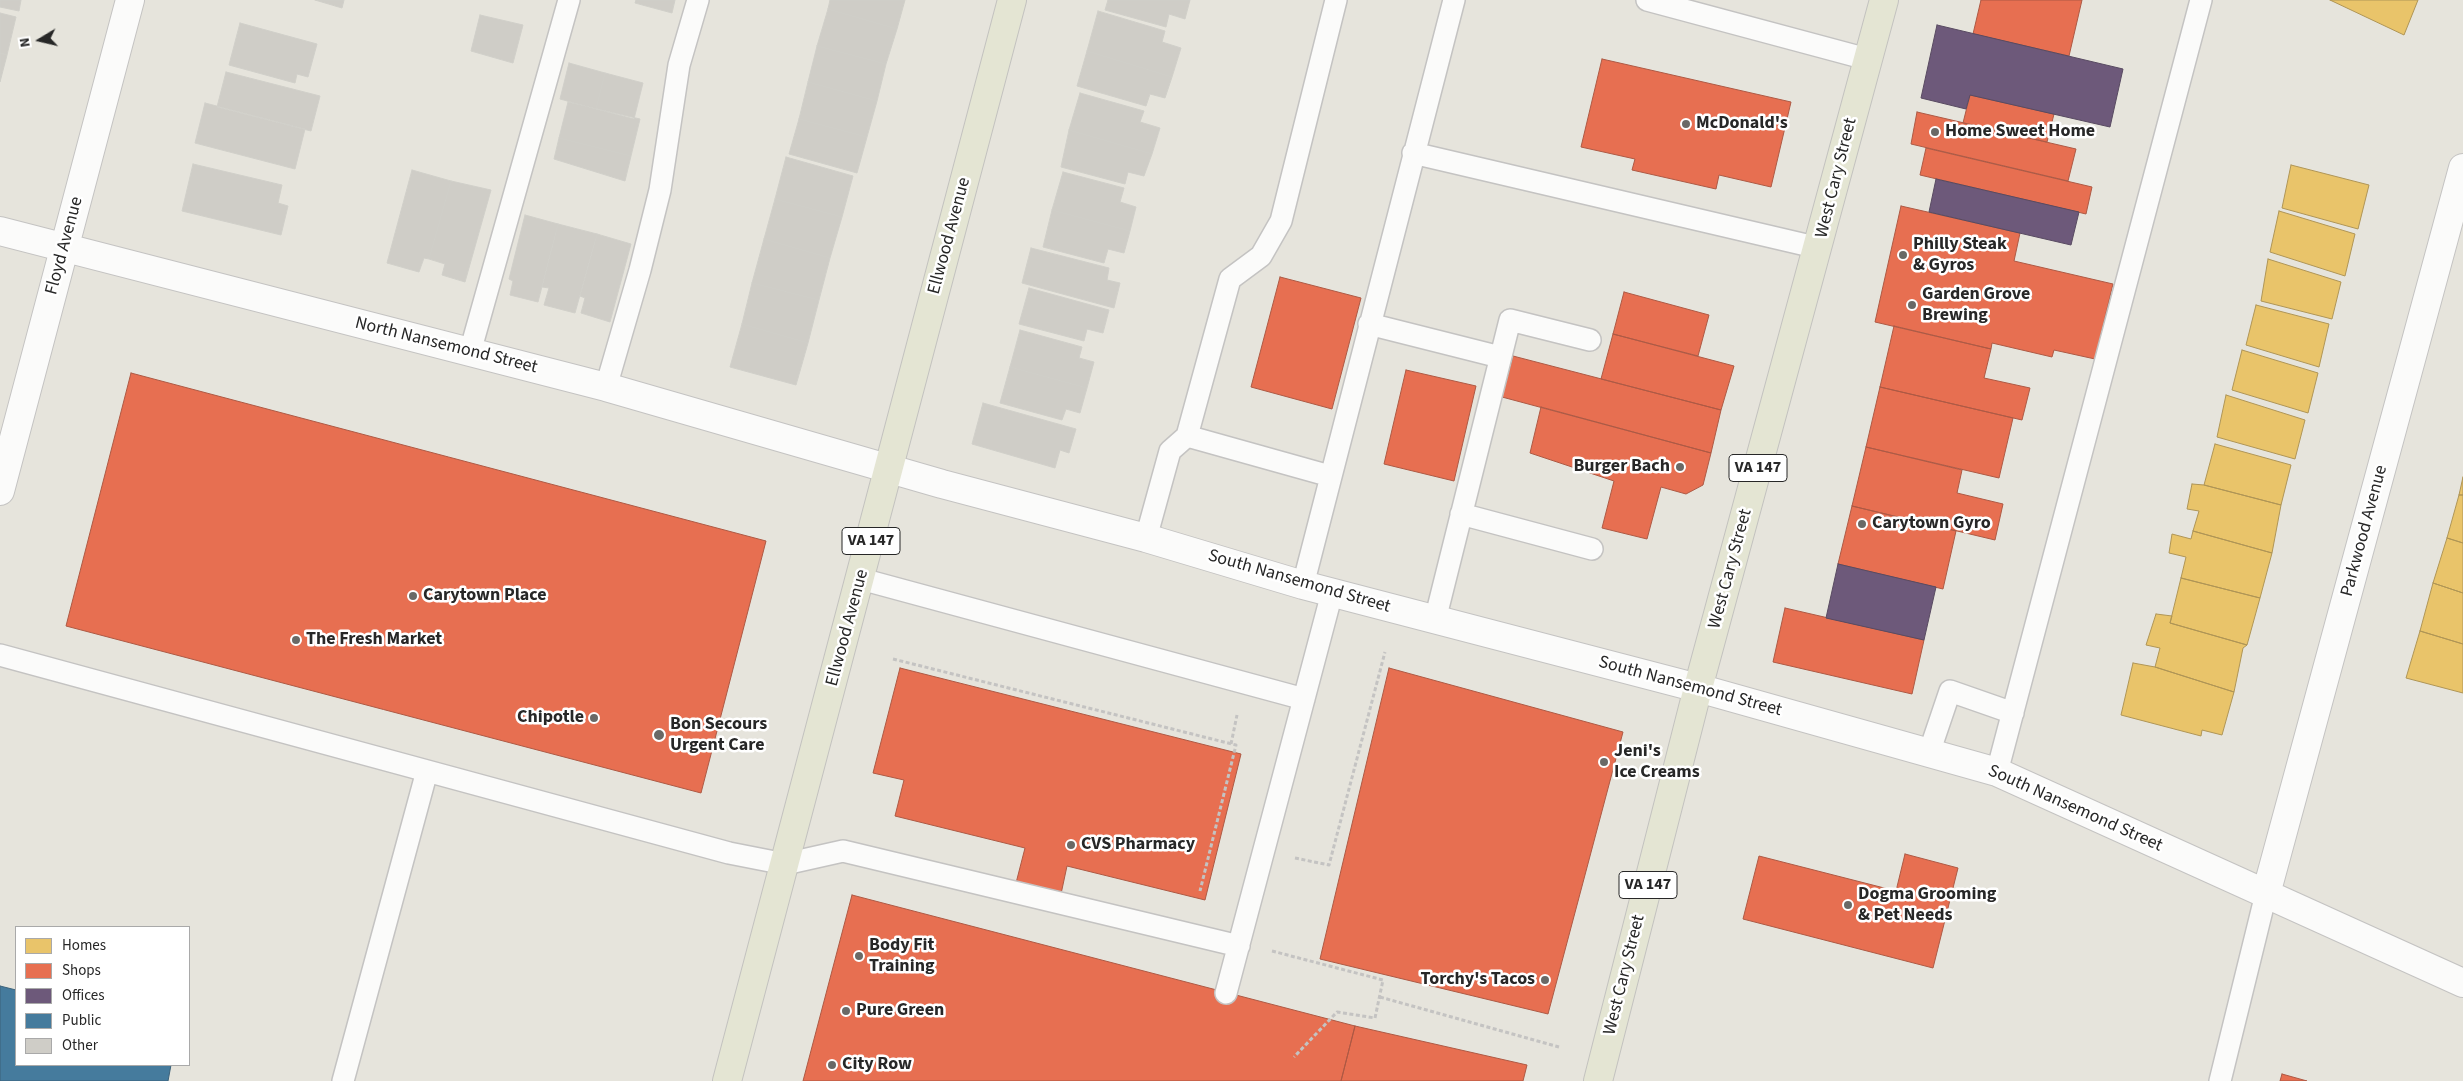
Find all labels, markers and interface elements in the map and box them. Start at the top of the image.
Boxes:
north arrow [15,15,65,65]
text: N [15,36,36,49]
place label: McDonald's [1696,113,1788,135]
street label: West Cary Street [1812,116,1862,240]
marker: McDonald's [1680,118,1692,130]
place label: Home Sweet Home [1945,121,2095,143]
marker: Home Sweet Home [1929,126,1941,138]
street label: Ellwood Avenue [924,175,976,297]
street label: Floyd Avenue [42,195,88,297]
place label: Philly Steak & Gyros [1913,234,2007,276]
marker: Philly Steak & Gyros [1897,249,1909,261]
place label: Garden Grove Brewing [1922,284,2030,326]
marker: Garden Grove Brewing [1906,299,1918,311]
street label: North Nansemond Street [352,313,540,379]
road number: VA 147 [1729,454,1787,482]
place label: Burger Bach [1573,456,1670,478]
marker: Burger Bach [1674,461,1686,473]
street label: Parkwood Avenue [2337,463,2393,599]
street label: West Cary Street [1705,507,1757,631]
place label: Carytown Gyro [1872,513,1991,535]
marker: Carytown Gyro [1856,518,1868,530]
road number: VA 147 [842,528,900,554]
street label: South Nansemond Street [1205,546,1393,618]
street label: Ellwood Avenue [822,567,874,689]
place label: Carytown Place [423,585,547,607]
marker: Carytown Place [407,590,419,602]
place label: The Fresh Market [306,629,442,651]
marker: The Fresh Market [290,634,302,646]
street label: South Nansemond Street [1596,652,1784,722]
place label: Chipotle [517,707,584,729]
marker: Chipotle [588,712,600,724]
place label: Bon Secours Urgent Care [670,714,767,756]
marker: Bon Secours Urgent Care [652,728,666,742]
place label: Jeni's Ice Creams [1614,741,1700,784]
marker: Jeni's Ice Creams [1598,756,1610,768]
street label: South Nansemond Street [1984,761,2166,857]
place label: CVS Pharmacy [1081,834,1195,856]
marker: CVS Pharmacy [1065,839,1077,851]
road number: VA 147 [1619,872,1677,898]
place label: Dogma Grooming & Pet Needs [1858,884,1996,926]
marker: Dogma Grooming & Pet Needs [1842,899,1854,911]
street label: West Cary Street [1600,913,1650,1037]
legend [15,926,190,1066]
text: Homes [62,935,106,956]
place label: Body Fit Training [869,935,935,978]
marker: Body Fit Training [853,950,865,962]
text: Shops [62,960,101,981]
place label: Torchy's Tacos [1421,969,1535,991]
marker: Torchy's Tacos [1539,974,1551,986]
text: Offices [62,985,105,1006]
place label: Pure Green [856,1000,944,1022]
marker: Pure Green [840,1005,852,1017]
text: Public [62,1010,101,1031]
text: Other [62,1035,98,1056]
place label: City Row [842,1054,912,1076]
marker: City Row [826,1059,838,1071]

